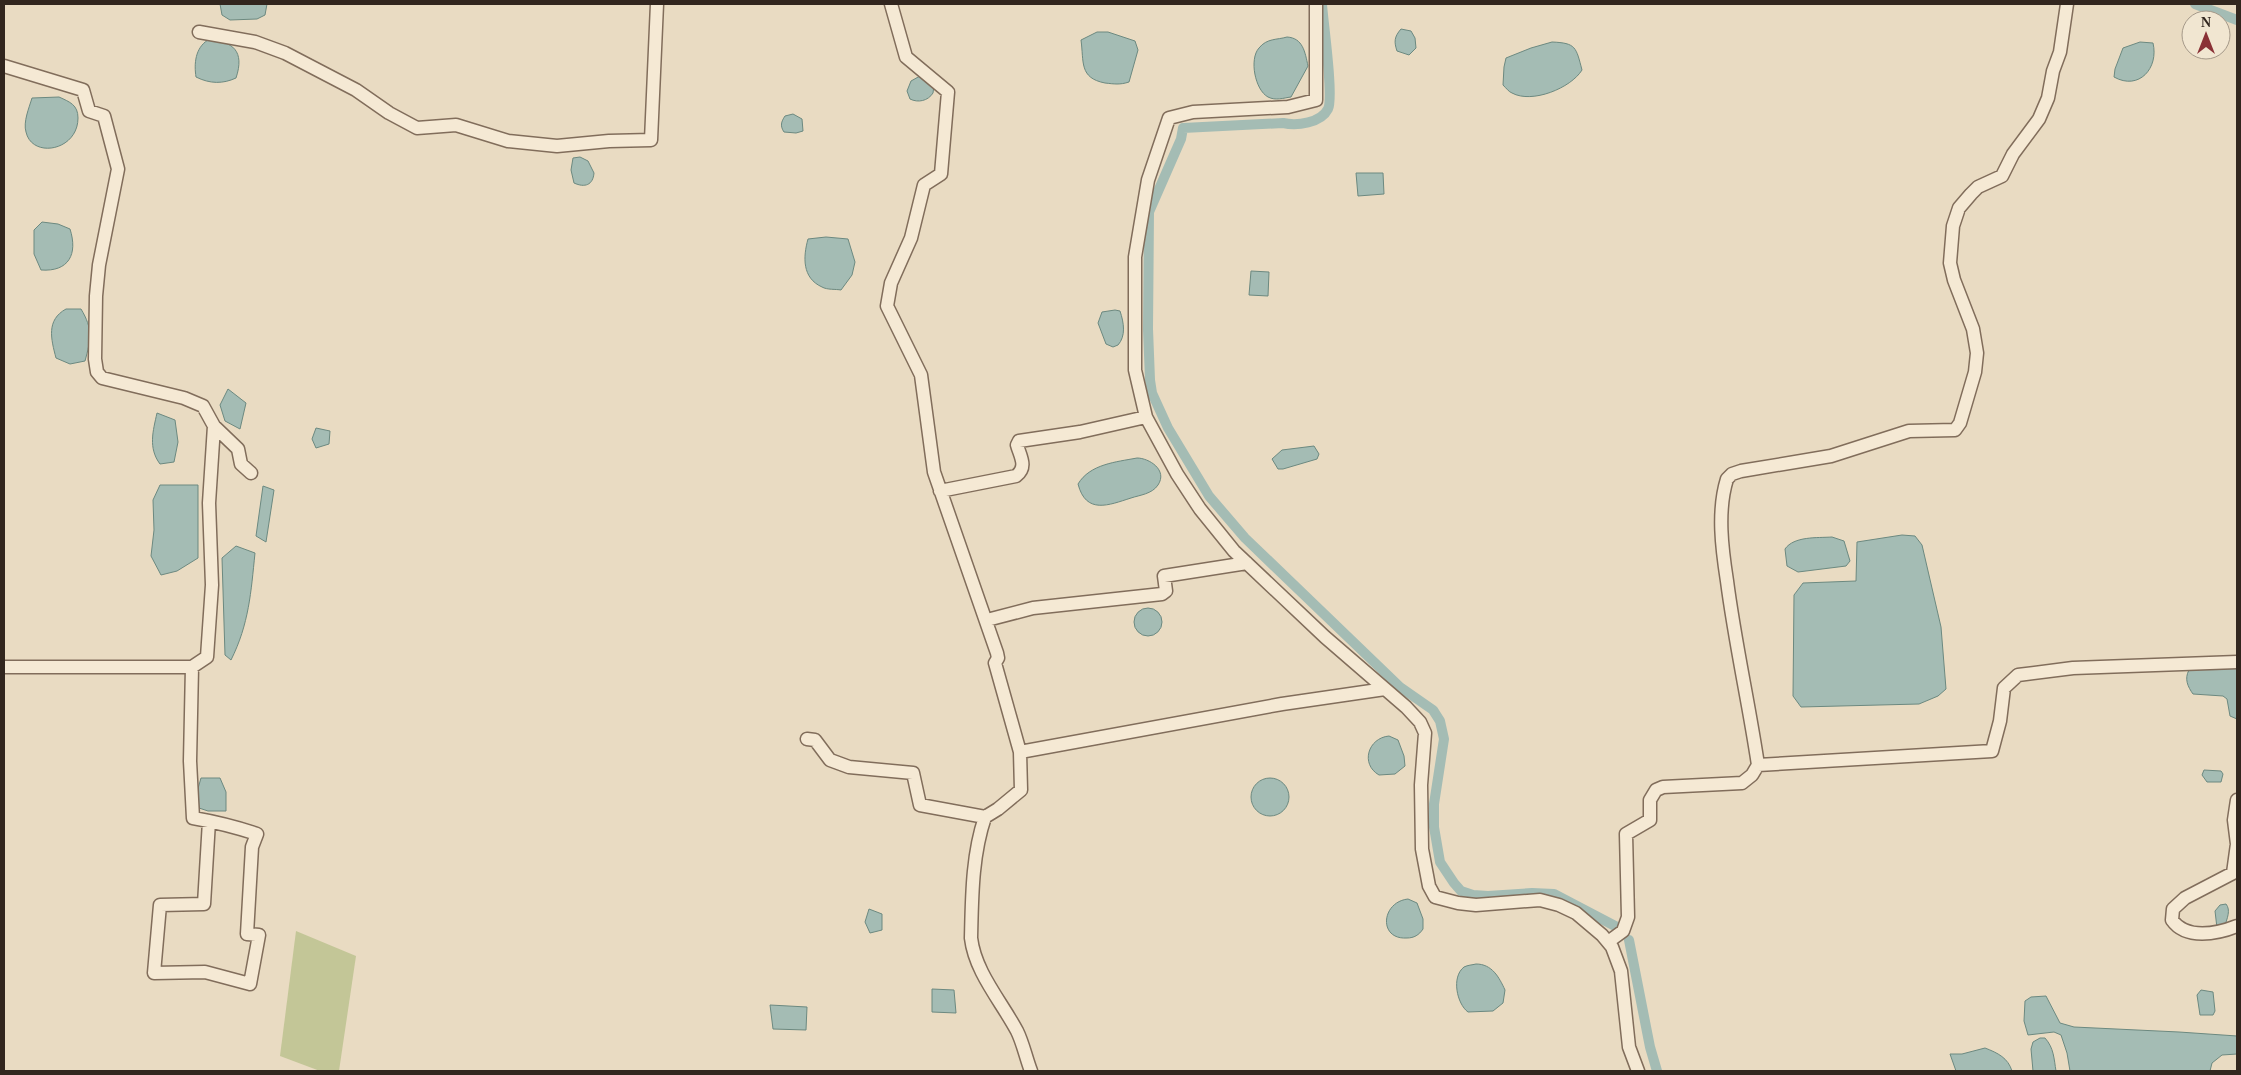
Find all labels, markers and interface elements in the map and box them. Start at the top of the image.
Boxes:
north arrow [2181,10,2231,60]
text: N [2201,15,2211,30]

